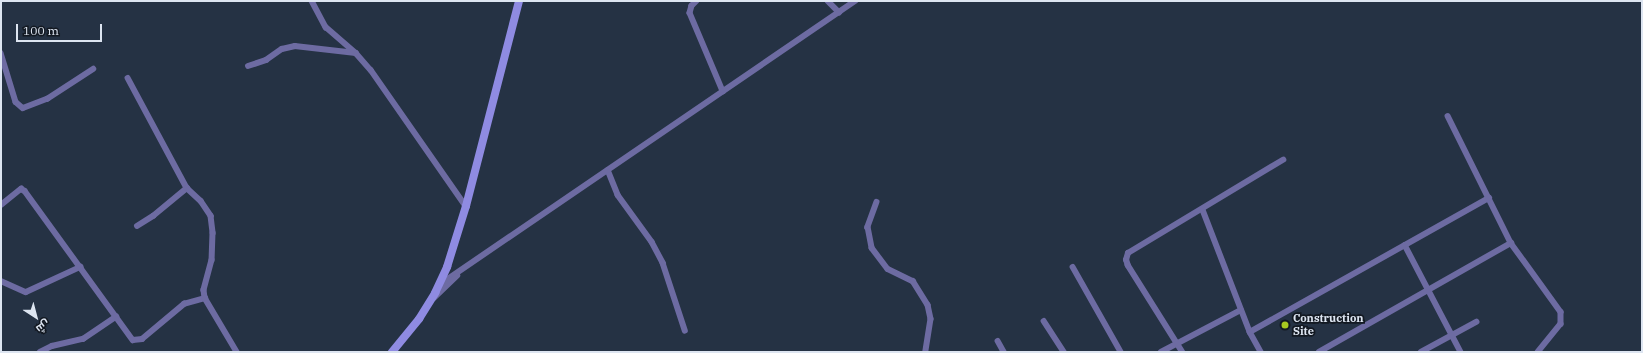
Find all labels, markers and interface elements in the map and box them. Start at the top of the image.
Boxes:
scale bar [18,16,104,42]
text: 100 m [23,23,59,38]
north arrow [16,297,56,337]
place label: Construction Site [1293,312,1364,338]
text: ش [33,317,53,337]
marker: Construction Site [1280,320,1290,330]

